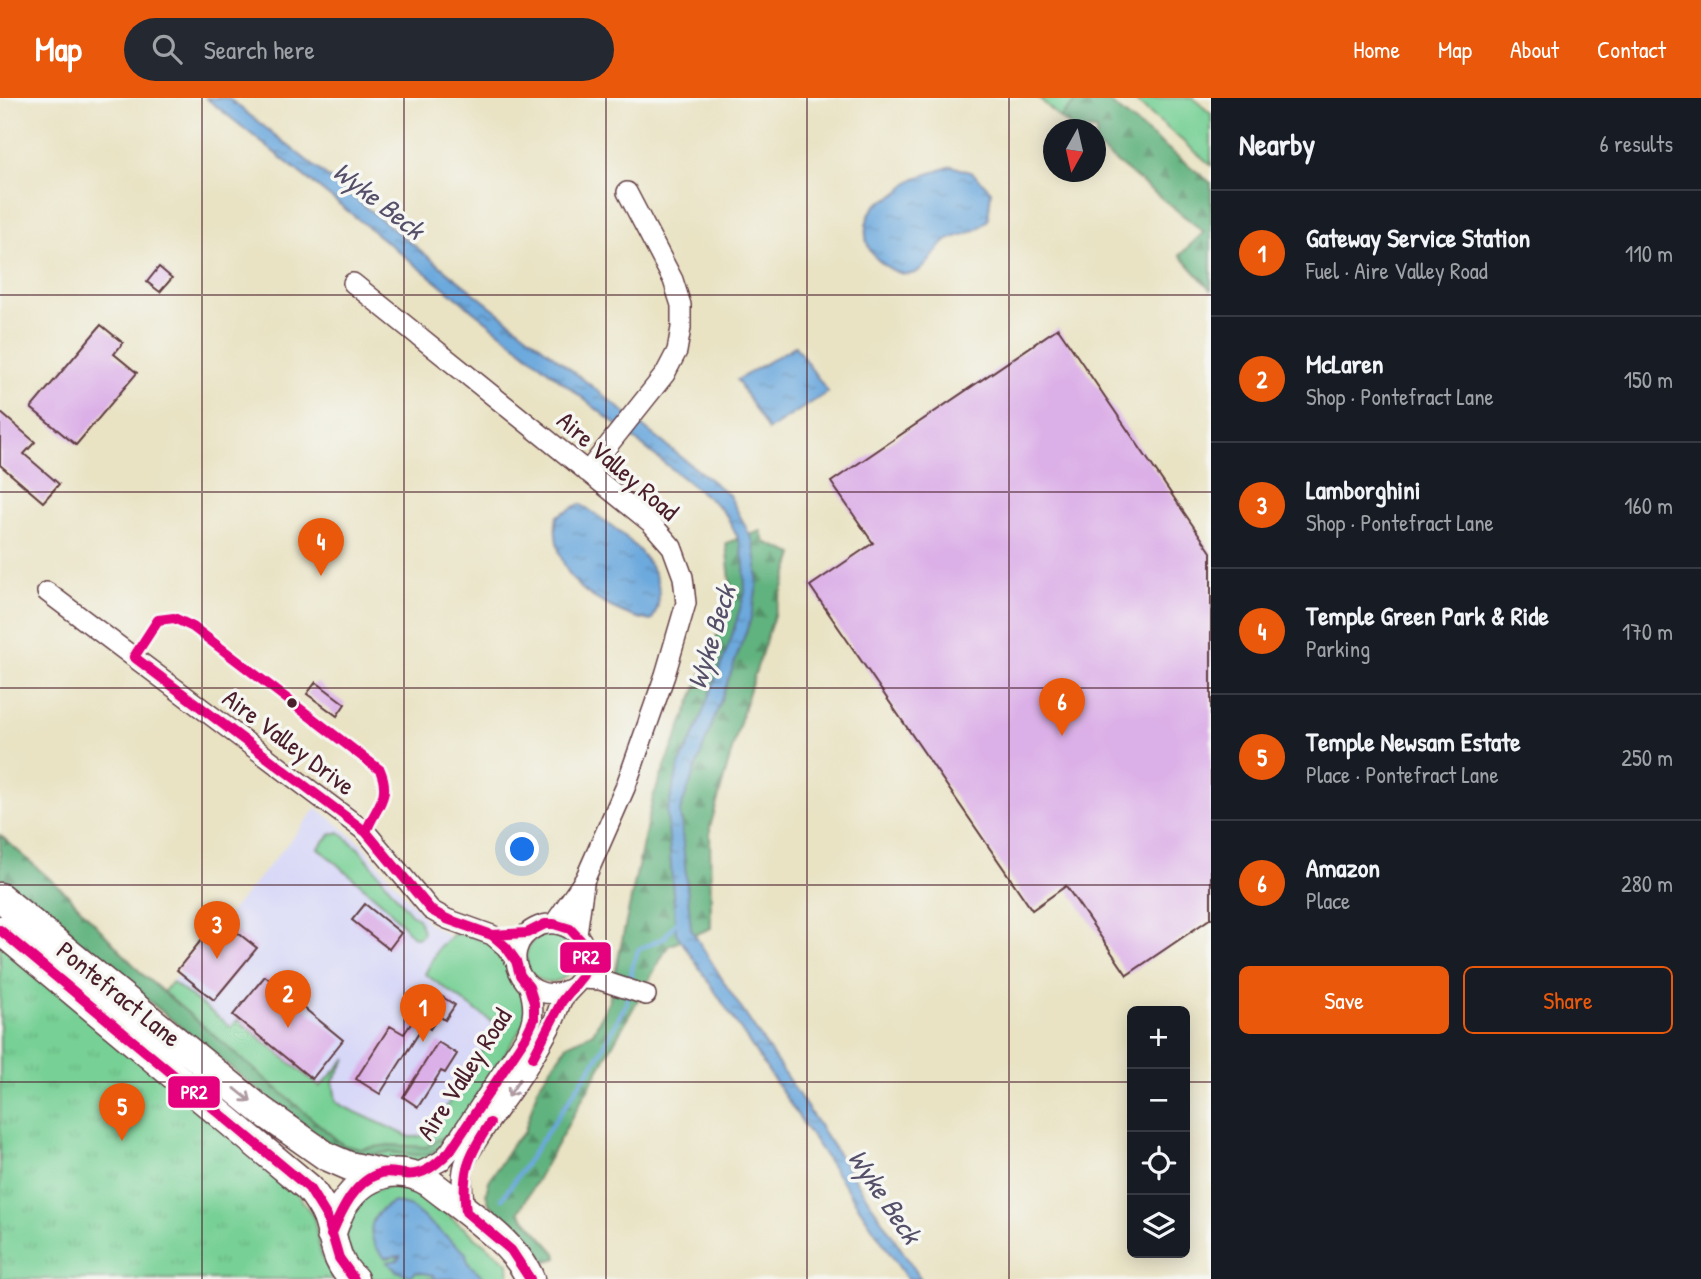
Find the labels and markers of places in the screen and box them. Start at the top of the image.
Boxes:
pin: 4 [298,518,344,576]
pin: 6 [1039,678,1085,736]
unlabelled marker [285,696,299,710]
pin: 3 [194,901,240,959]
pin: 2 [265,970,311,1028]
pin: 1 [400,984,446,1042]
pin: 5 [99,1083,145,1141]

